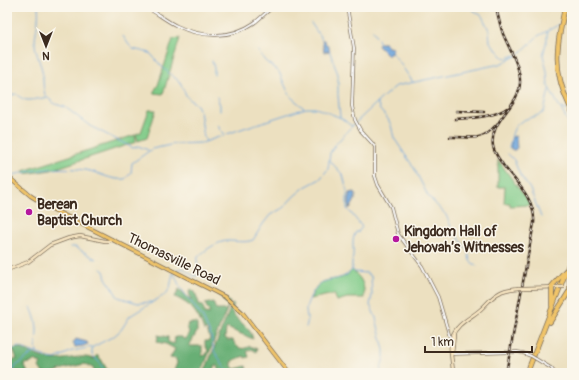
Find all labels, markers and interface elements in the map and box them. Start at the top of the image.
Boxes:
north arrow [26,26,66,66]
text: N [42,49,50,62]
place label: Berean Baptist Church [37,196,122,229]
marker: Berean Baptist Church [24,207,34,217]
place label: Kingdom Hall of Jehovah’s Witnesses [404,223,525,256]
street label: Thomasville Road [125,229,223,289]
marker: Kingdom Hall of Jehovah’s Witnesses [391,234,401,244]
scale bar [425,328,532,354]
text: 1 km [431,335,454,350]

